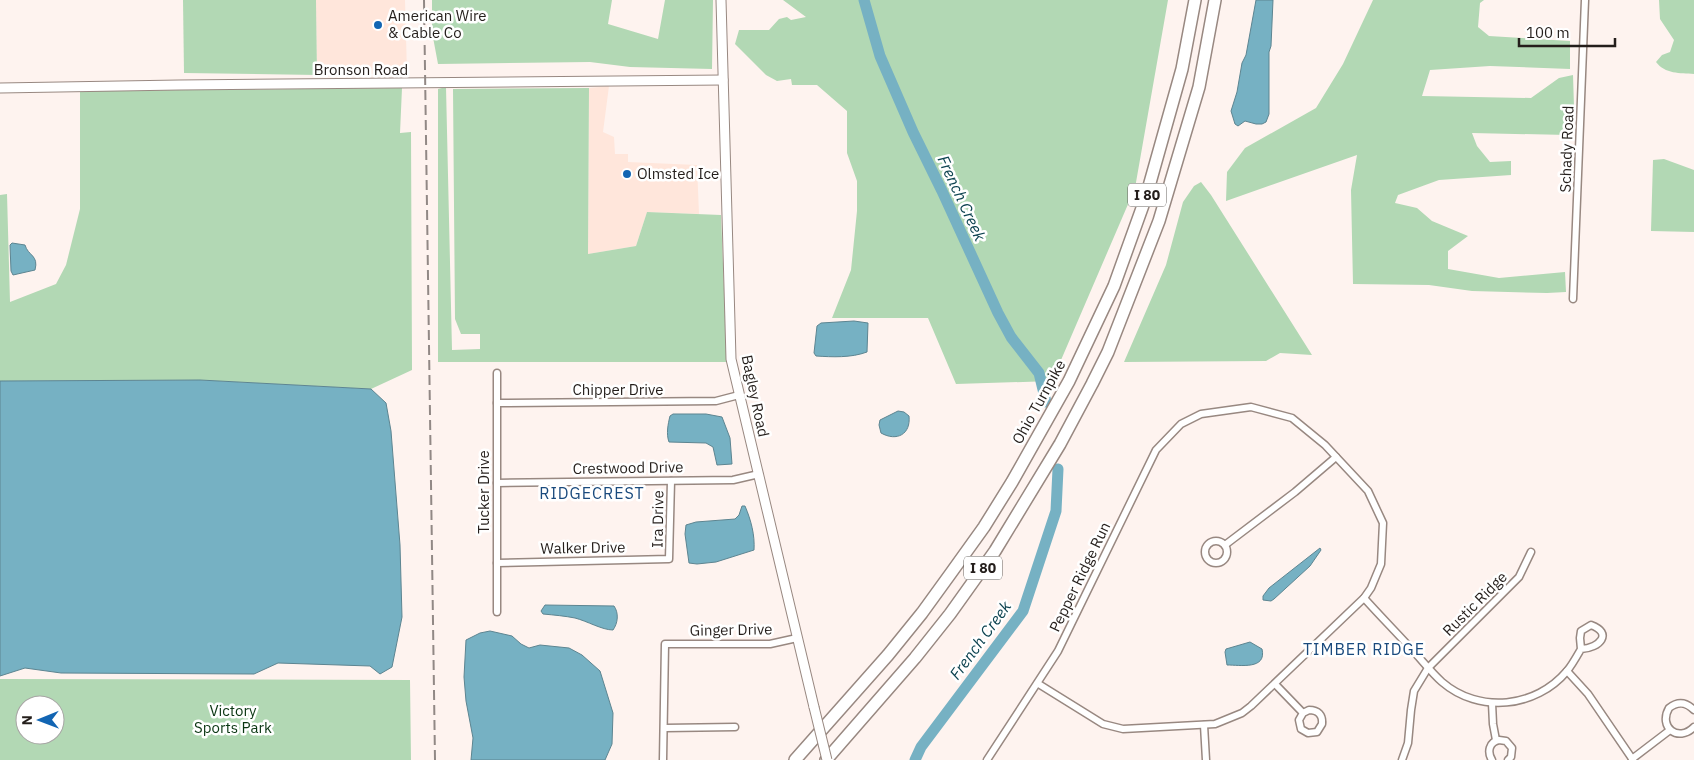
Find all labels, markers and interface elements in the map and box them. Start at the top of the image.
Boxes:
place label: American Wire & Cable Co [388,6,487,42]
scale bar [1519,15,1615,47]
marker: American Wire & Cable Co [372,19,384,31]
text: 100 m [1526,23,1570,42]
street label: Bronson Road [314,60,408,79]
street label: Schady Road [1555,105,1578,193]
water label: French Creek [934,152,991,245]
place label: Olmsted Ice [637,164,719,183]
marker: Olmsted Ice [621,168,633,180]
road number: I 80 [1128,184,1166,206]
street label: Bagley Road [738,353,773,439]
street label: Ohio Turnpike [1008,356,1070,447]
street label: Chipper Drive [572,380,664,399]
street label: Tucker Drive [474,450,493,534]
street label: Crestwood Drive [572,457,684,478]
district label: RIDGECREST [539,483,645,503]
street label: Ira Drive [647,490,668,548]
street label: Pepper Ridge Run [1045,519,1114,635]
street label: Walker Drive [540,537,626,558]
road number: I 80 [964,556,1002,580]
street label: Rustic Ridge [1438,567,1511,640]
water label: French Creek [945,596,1016,683]
street label: Ginger Drive [690,619,772,640]
district label: TIMBER RIDGE [1303,639,1425,659]
north arrow [15,695,65,745]
park label: Victory Sports Park [194,701,272,737]
text: N [18,715,36,725]

